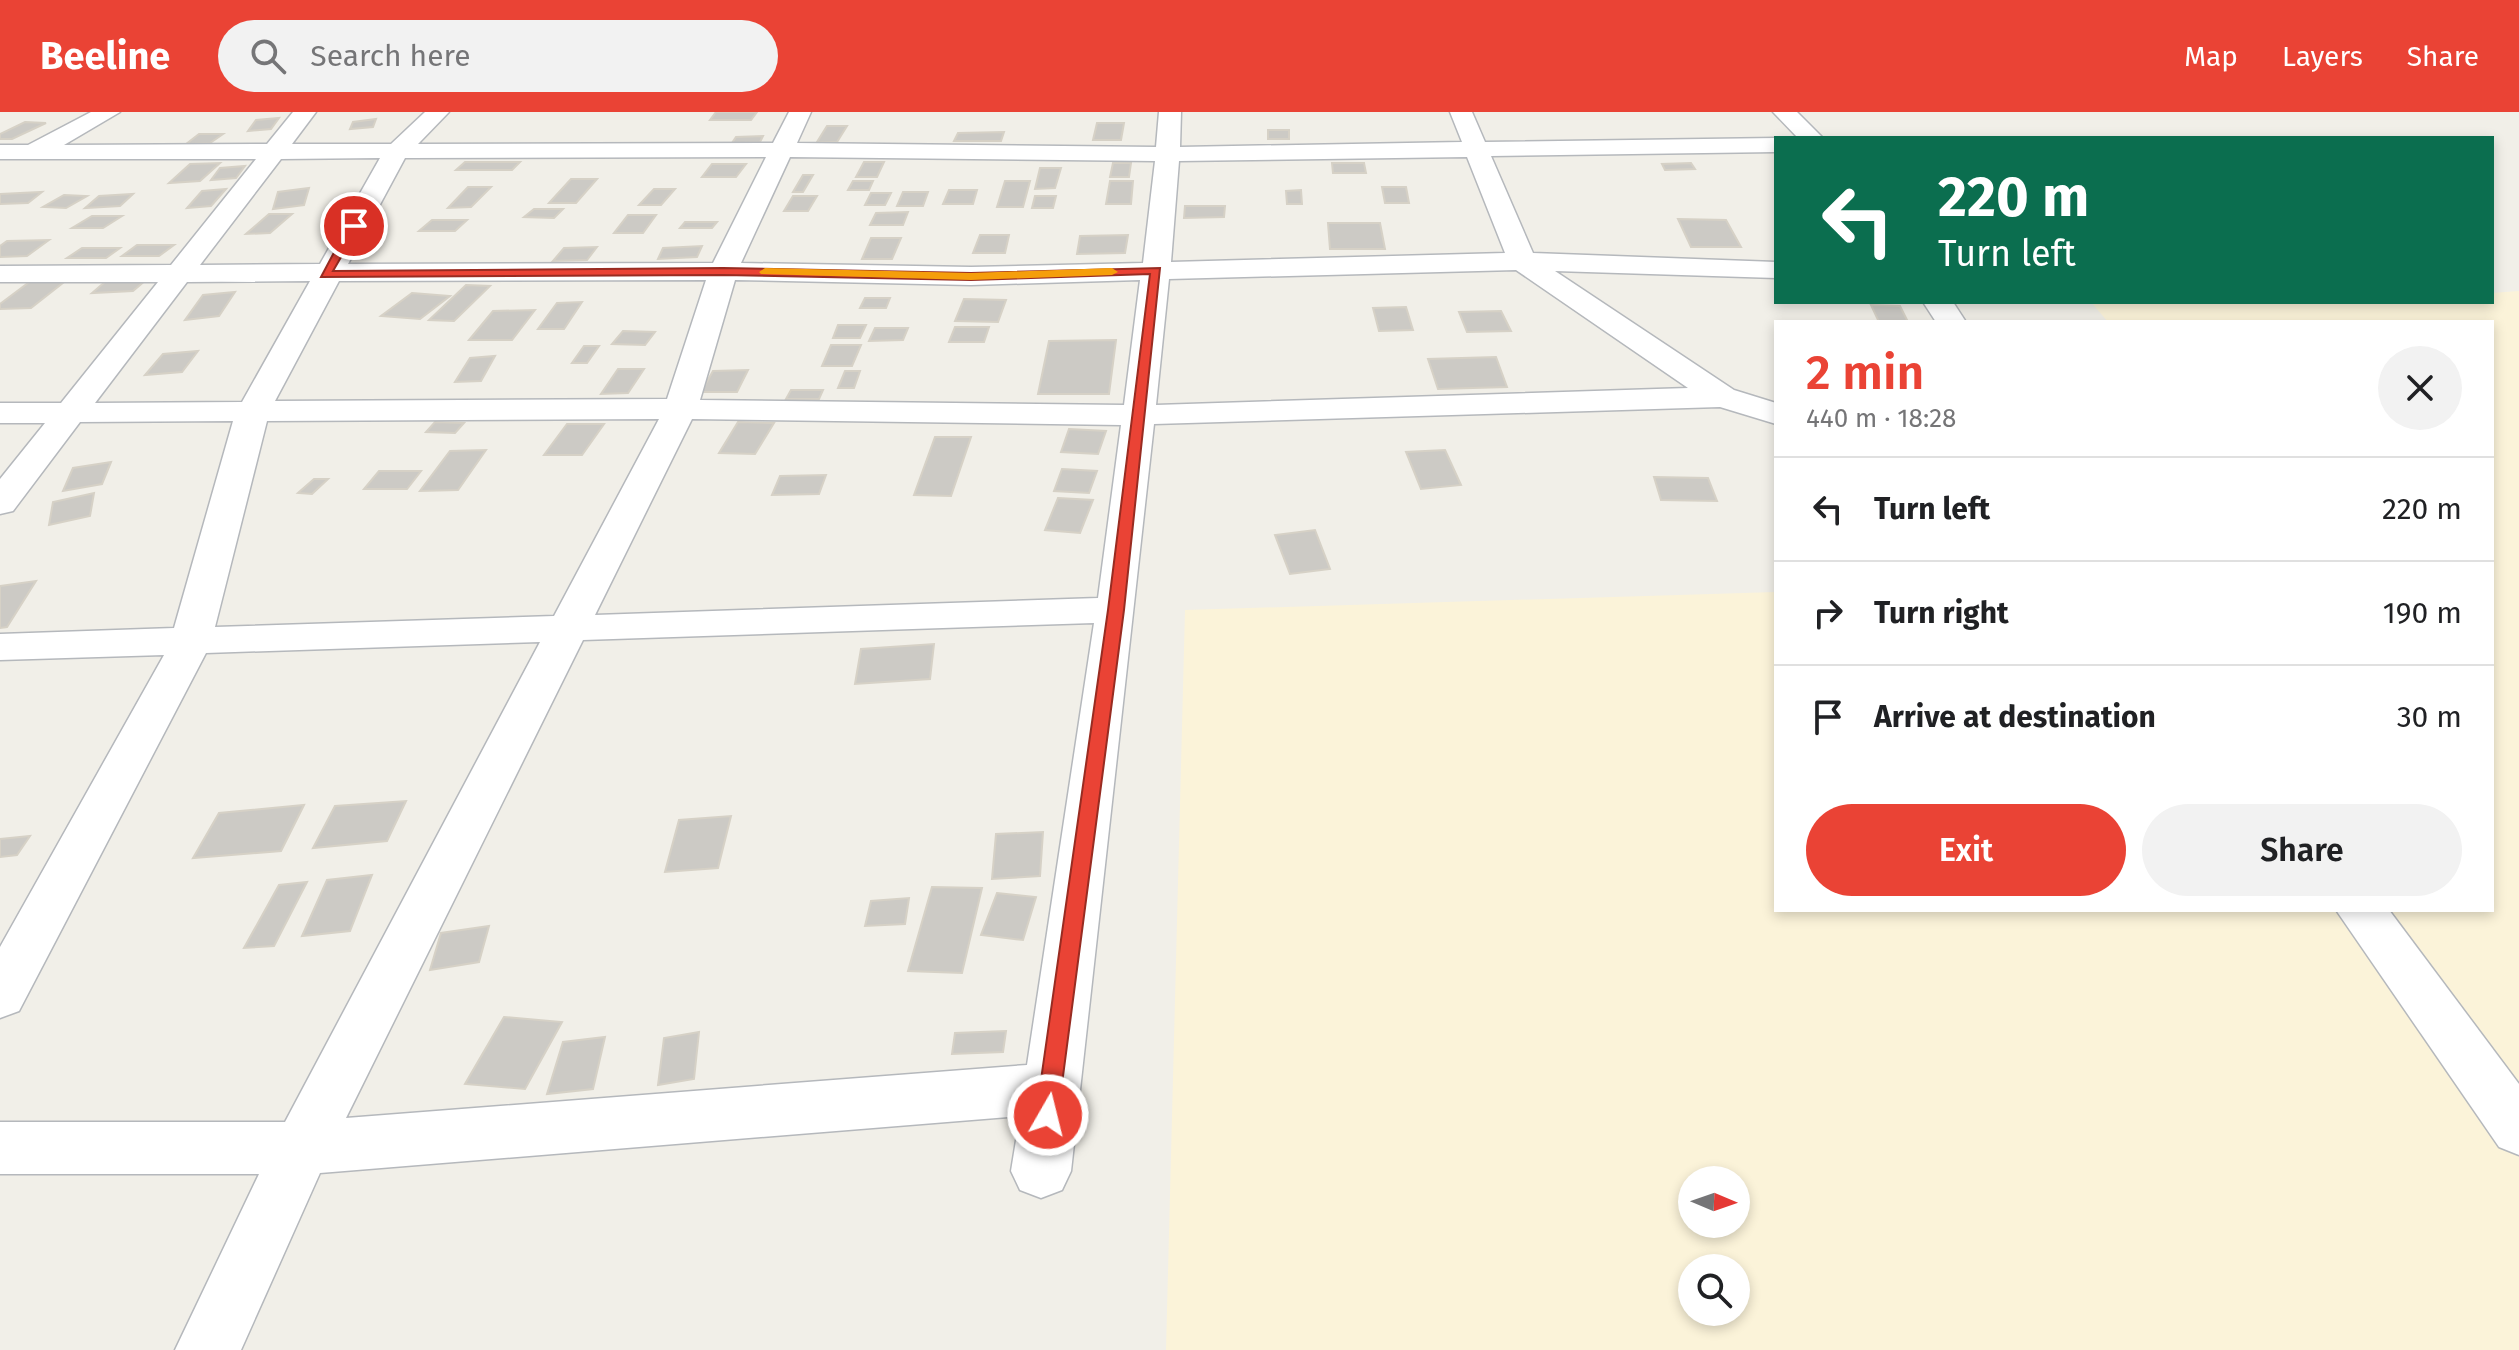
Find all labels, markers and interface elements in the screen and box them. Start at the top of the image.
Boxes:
search box [218,20,778,92]
text: Beeline [40,33,170,79]
icon: search [246,34,290,78]
text: Search here [310,38,471,74]
text: Map [2184,40,2238,73]
text: Layers [2282,40,2363,73]
text: Share [2407,40,2479,73]
text: 220 m [1938,164,2089,231]
icon: left [1806,168,1910,272]
pin [320,192,388,260]
icon: arrive [332,204,376,248]
text: Turn left [1938,232,2076,276]
text: 2 min [1806,344,1924,402]
button: close [2378,346,2462,430]
text: 440 m · 18:28 [1806,403,1956,434]
icon: left [1806,487,1850,531]
text: Turn left [1874,491,1990,527]
text: 220 m [2382,491,2462,527]
icon: right [1806,591,1850,635]
text: Turn right [1874,595,2009,631]
text: 190 m [2383,595,2462,631]
icon: arrive [1806,695,1850,739]
text: Arrive at destination [1874,699,2156,735]
text: 30 m [2397,699,2462,735]
button: Exit [1806,804,2126,896]
button: Share [2142,804,2462,896]
position arrow [1006,1073,1090,1157]
north arrow [1678,1166,1750,1238]
map controls [1678,1166,1750,1326]
button: search [1678,1254,1750,1326]

